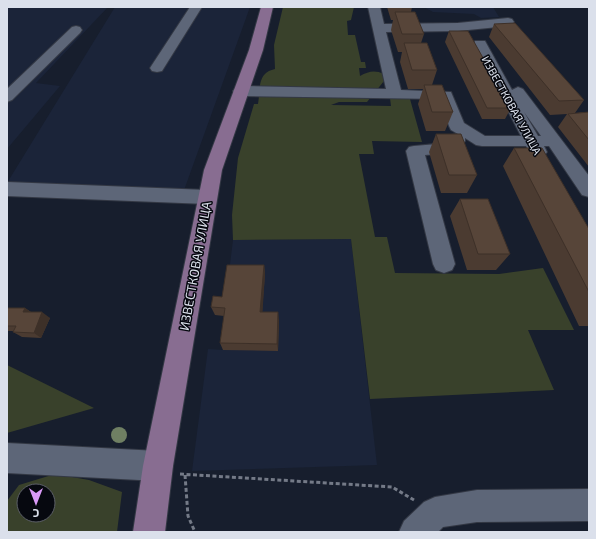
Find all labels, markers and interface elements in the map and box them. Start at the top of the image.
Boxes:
street label: ИЗВЕСТКОВАЯ УЛИЦА [479,53,545,157]
street label: ИЗВЕСТКОВАЯ УЛИЦА [176,200,214,332]
north arrow [16,483,56,523]
text: С [32,507,39,520]

